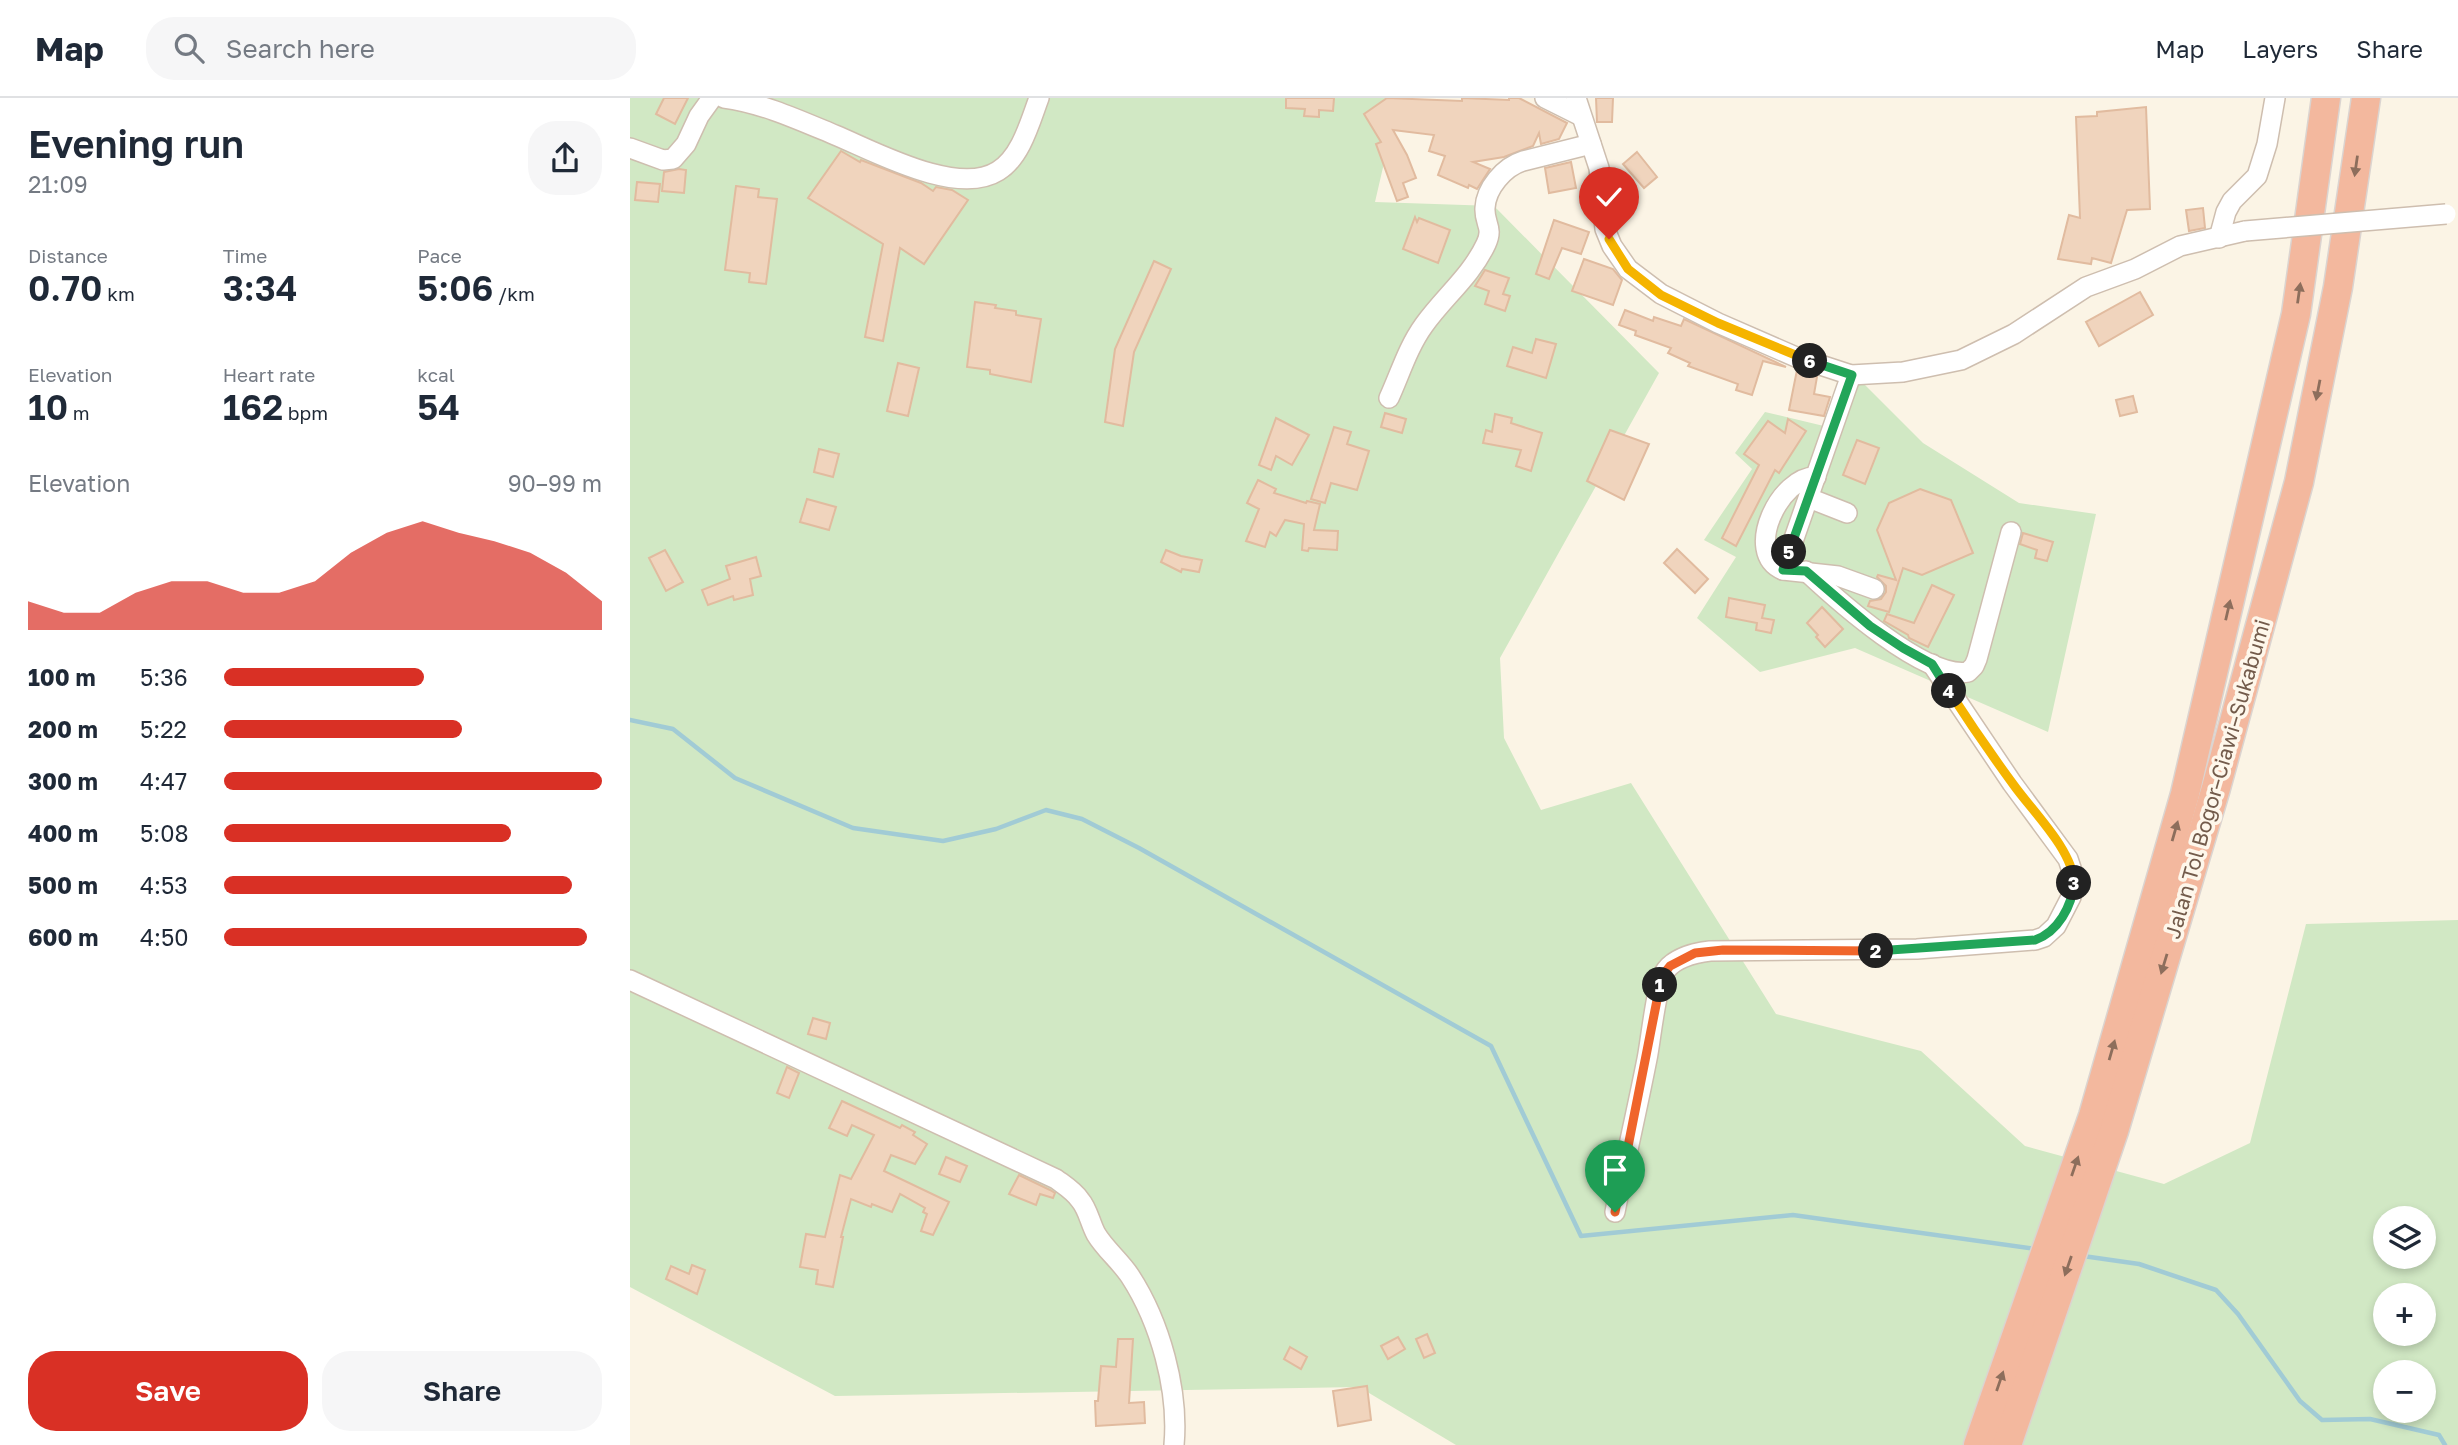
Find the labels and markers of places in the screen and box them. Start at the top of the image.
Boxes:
pin [1579,167,1639,239]
pin: 6 [1792,344,1828,378]
pin: 5 [1772,534,1806,570]
pin: 4 [1932,674,1966,708]
pin: 3 [2056,866,2092,900]
pin: 2 [1858,934,1894,968]
pin: 1 [1642,968,1678,1002]
pin [1585,1140,1645,1212]

